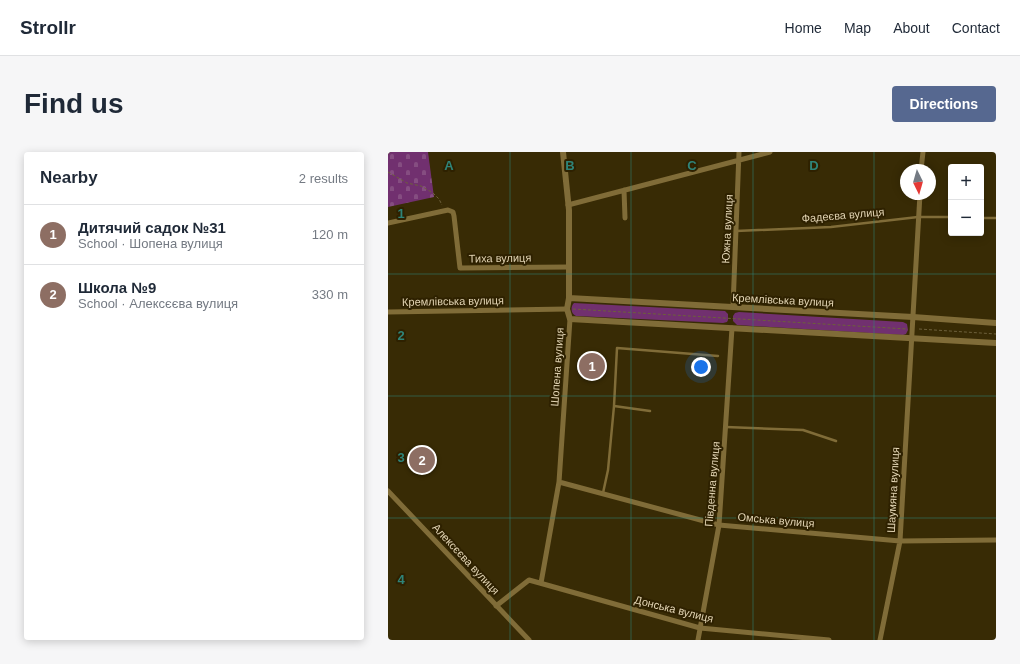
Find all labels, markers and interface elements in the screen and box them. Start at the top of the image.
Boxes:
text: Strollr [20,17,76,38]
text: Home [785,20,822,36]
text: Map [844,20,871,36]
text: About [893,20,930,36]
text: Contact [952,20,1000,36]
button: Directions [892,86,996,122]
text: Find us [24,88,124,119]
text: A [444,158,454,173]
text: B [565,158,575,173]
text: C [687,158,697,173]
text: D [809,158,819,173]
north arrow [900,164,936,200]
map controls [948,164,984,236]
button: + [948,164,984,200]
text: Nearby [40,168,98,187]
text: 2 results [299,171,348,186]
street label: Южна вулиця [719,194,735,264]
button: − [948,200,984,236]
street label: Фадеєва вулиця [801,205,885,225]
text: 1 [397,206,405,221]
text: Дитячий садок №31 [78,219,226,236]
text: 1 [49,227,57,242]
text: 120 m [312,227,348,242]
text: School · Шопена вулиця [78,236,223,251]
street label: Тиха вулиця [469,251,531,265]
text: Школа №9 [78,279,156,296]
text: 2 [49,287,57,302]
text: 330 m [312,287,348,302]
street label: Кремлівська вулиця [732,291,834,309]
street label: Кремлівська вулиця [402,294,504,308]
text: School · Алексєєва вулиця [78,296,238,311]
street label: Шопена вулиця [548,327,566,407]
text: 2 [397,328,405,343]
pin: 1 [579,351,605,381]
your location [691,357,711,377]
street label: Південна вулиця [702,441,722,527]
pin: 2 [409,445,435,475]
street label: Шаумяна вулиця [885,447,901,533]
text: 3 [397,450,405,465]
street label: Омська вулиця [737,511,815,529]
street label: Алексєєва вулиця [430,521,502,597]
text: 4 [397,572,405,587]
street label: Донська вулиця [633,593,715,625]

